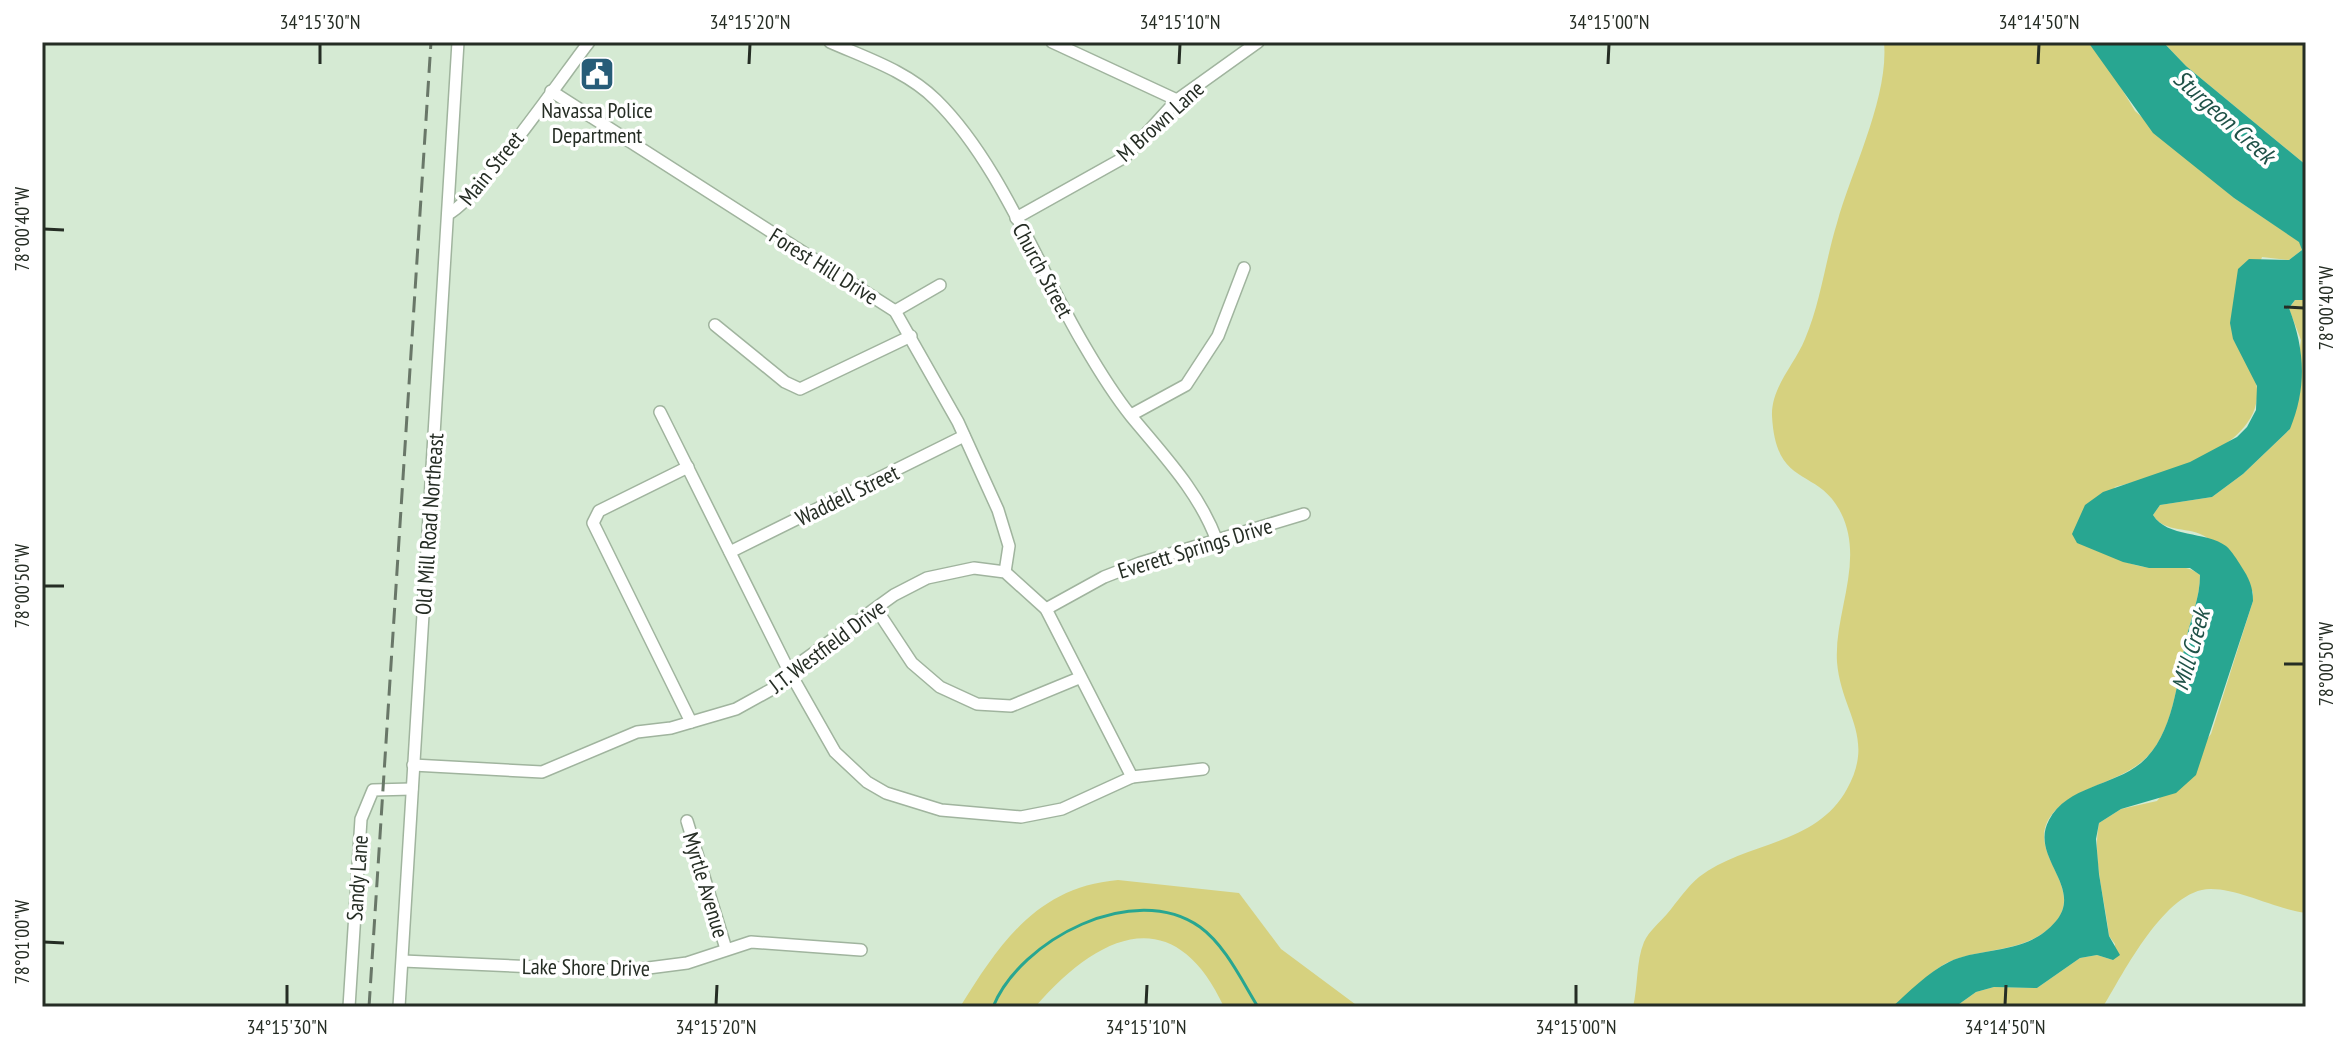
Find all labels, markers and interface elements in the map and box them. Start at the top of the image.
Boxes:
text: 34°15'30"N [280,9,360,35]
text: 34°15'20"N [710,9,790,35]
text: 34°15'10"N [1140,9,1220,35]
text: 34°15'00"N [1569,9,1649,35]
text: 34°14'50"N [1999,9,2079,35]
public building icon: Navassa Police Department [578,55,616,93]
water label: Sturgeon Creek [2167,63,2284,172]
street label: M Brown Lane [1110,74,1210,168]
place label: Navassa Police Department [541,96,653,149]
street label: Main Street [453,125,529,211]
text: 78°00'40"W [9,186,35,271]
street label: Church Street [1006,218,1080,322]
street label: Forest Hill Drive [764,221,884,311]
text: 78°00'40"W [2313,265,2339,350]
street label: Old Mill Road Northeast [409,432,449,616]
street label: Waddell Street [791,458,903,532]
street label: Everett Springs Drive [1114,511,1276,585]
text: 78°00'50"W [9,543,35,628]
street label: J.T. Westfield Drive [763,593,891,699]
water label: Mill Creek [2164,603,2218,694]
text: 78°00'50"W [2313,621,2339,706]
street label: Myrtle Avenue [677,829,735,941]
street label: Sandy Lane [340,834,374,922]
text: 78°01'00"W [9,899,35,984]
street label: Lake Shore Drive [522,952,650,982]
text: 34°15'30"N [247,1014,327,1040]
text: 34°15'20"N [676,1014,756,1040]
text: 34°15'10"N [1106,1014,1186,1040]
text: 34°15'00"N [1536,1014,1616,1040]
text: 34°14'50"N [1965,1014,2045,1040]

